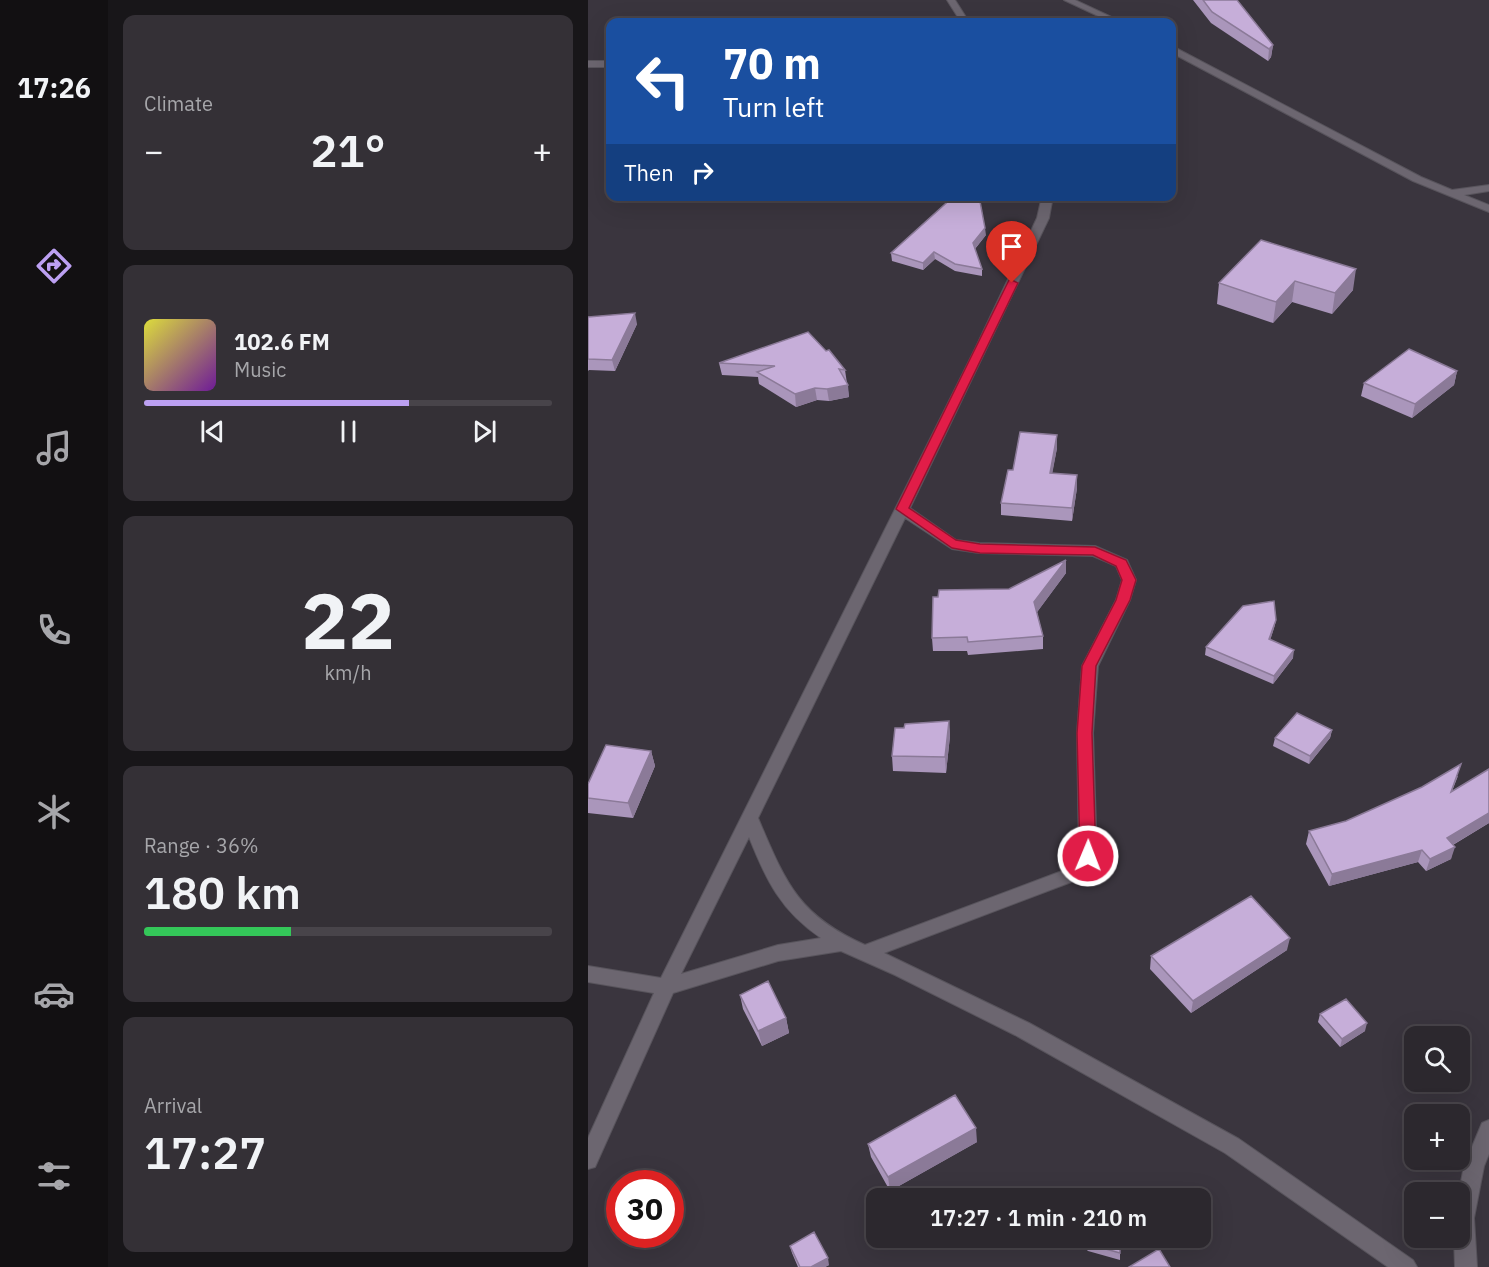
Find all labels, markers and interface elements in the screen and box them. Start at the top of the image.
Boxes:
text: 70 m [723,36,821,91]
icon: left [624,42,702,120]
text: 17:26 [17,70,91,105]
text: Turn left [723,89,824,124]
text: Climate [144,90,213,117]
text: 21° [310,121,386,179]
text: − [144,129,164,172]
text: + [532,129,552,172]
icon: right [686,156,719,189]
text: Then [624,158,674,187]
pin [986,221,1037,283]
icon: arrive [995,230,1028,263]
icon: directions [33,245,75,287]
text: 102.6 FM [234,327,330,356]
text: Music [234,356,286,383]
icon: previous [196,415,229,448]
icon: pause [332,415,365,448]
icon: next [468,415,501,448]
icon: music [33,427,75,469]
text: 22 [301,569,395,670]
icon: phone [33,609,75,651]
text: km/h [324,659,372,686]
icon: climate [33,791,75,833]
position arrow [1056,824,1120,888]
text: Range · 36% [144,832,259,859]
text: 180 km [144,863,301,921]
icon: car [33,973,75,1015]
map controls [1404,1026,1470,1248]
button: search [1404,1026,1470,1092]
text: Arrival [144,1092,202,1119]
button: + [1404,1104,1470,1170]
text: 17:27 [144,1123,266,1181]
icon: filters [33,1155,75,1197]
speed limit sign: 30 [606,1170,684,1248]
button: − [1404,1182,1470,1248]
text: 17:27 · 1 min · 210 m [930,1203,1147,1232]

